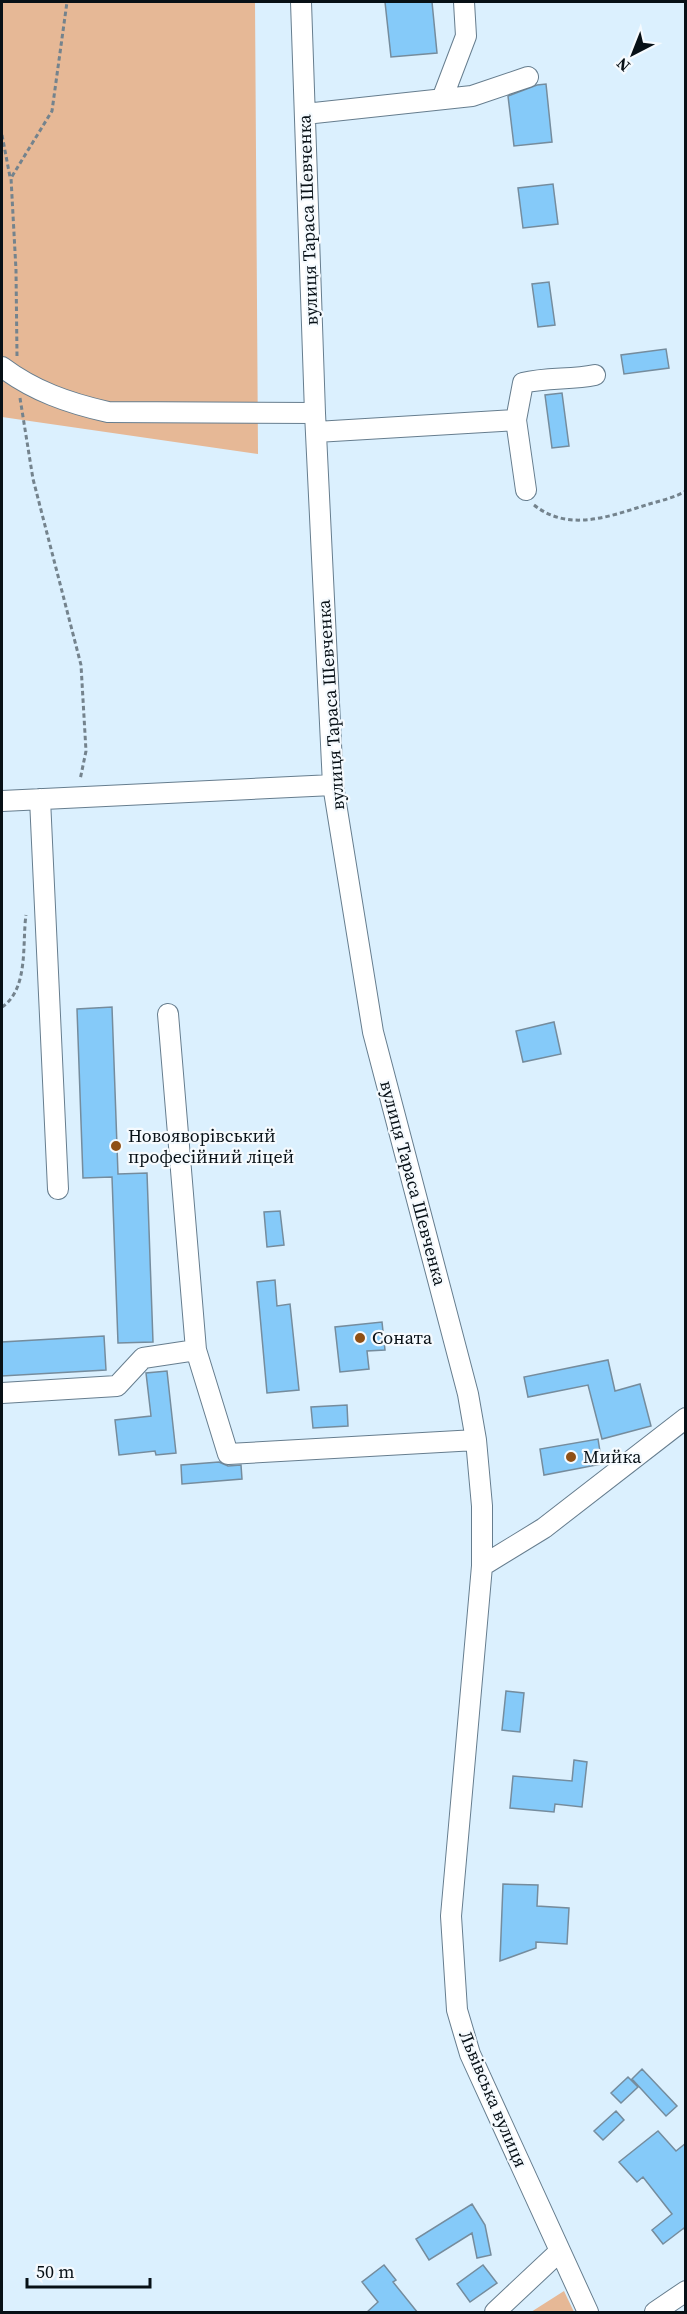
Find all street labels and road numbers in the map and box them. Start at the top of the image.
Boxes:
street label: вулиця Тараса Шевченка [291,113,324,326]
street label: вулиця Тараса Шевченка [311,598,350,811]
street label: вулиця Тараса Шевченка [374,1078,453,1289]
street label: Львівська вулиця [453,2026,534,2171]

